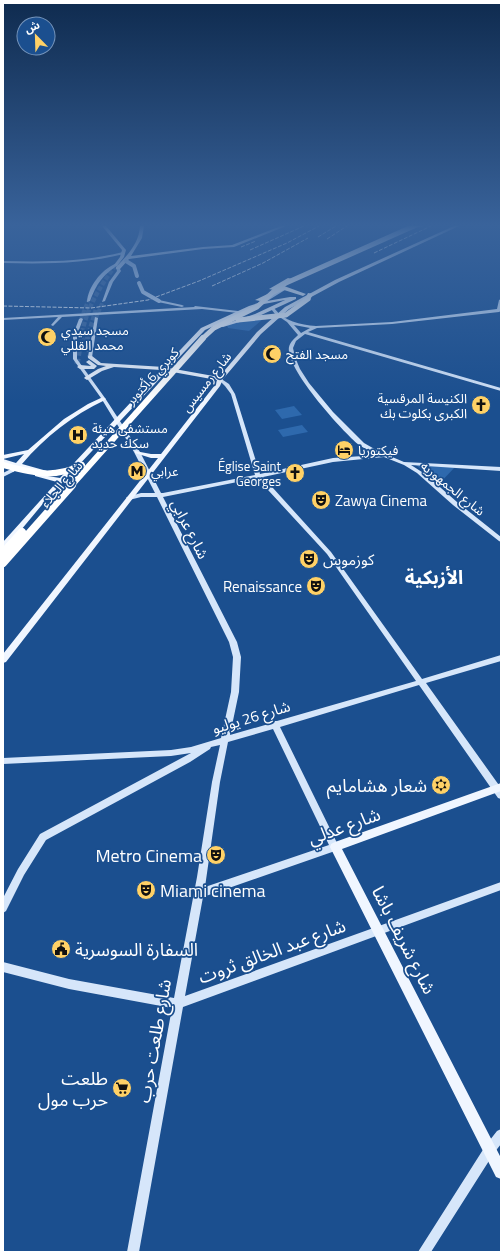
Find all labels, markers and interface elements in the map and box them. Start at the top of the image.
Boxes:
north arrow [16,16,56,56]
text: ش [22,16,42,37]
place label: مسجد سيدي محمد القللي [61,320,129,356]
mosque icon: مسجد سيدي محمد القللي [36,326,58,348]
street label: كوبري 6 أكتوبر [120,342,184,411]
mosque icon: مسجد الفتح [261,343,283,365]
place label: مسجد الفتح [286,344,348,365]
street label: شارع رمسيس [176,348,237,417]
place label: الكنيسة المرقسية الكبرى بكلوت بك [378,388,467,423]
church icon: الكنيسة المرقسية الكبرى بكلوت بك [470,394,492,416]
place label: مستشفى هيئة سكك حديد [92,418,168,453]
hospital icon: مستشفى هيئة سكك حديد [67,424,89,446]
hotel icon: فيكتوريا [333,439,355,461]
place label: فيكتوريا [358,440,398,460]
street label: شارع الجلاء [35,456,88,512]
place label: Église Saint Georges [218,456,281,491]
street label: شارع الجمهوريه [416,456,490,521]
metro station icon: عرابي [126,460,148,482]
place label: عرابي [151,461,179,482]
church icon: Église Saint Georges [284,462,306,484]
theatre icon: Zawya Cinema [310,489,332,511]
place label: Zawya Cinema [335,489,428,512]
street label: شارع عرابي [164,495,215,564]
theatre icon: كوزموس [298,548,320,570]
place label: كوزموس [323,548,375,571]
district label: الأزبكية [405,562,463,591]
place label: Renaissance [223,575,302,598]
theatre icon: Renaissance [305,575,327,597]
street label: شارع 26 يوليو [209,694,294,741]
place label: شعار هشامايم [327,772,427,799]
synagogue icon: شعار هشامايم [430,774,452,796]
street label: شارع عدلي [304,800,384,853]
place label: Metro Cinema [96,842,202,869]
theatre icon: Metro Cinema [205,844,227,866]
place label: Miami cinema [160,877,266,904]
theatre icon: Miami cinema [135,879,157,901]
street label: شارع شريف باشا [364,881,443,999]
street label: شارع عبد الخالق ثروت [195,912,350,991]
place label: السفارة السوسرية [75,936,198,963]
public building icon: السفارة السوسرية [50,938,72,960]
street label: شارع طلعت حرب [130,977,179,1105]
place label: طلعت حرب مول [38,1065,108,1113]
supermarket icon: طلعت حرب مول [111,1077,133,1099]

